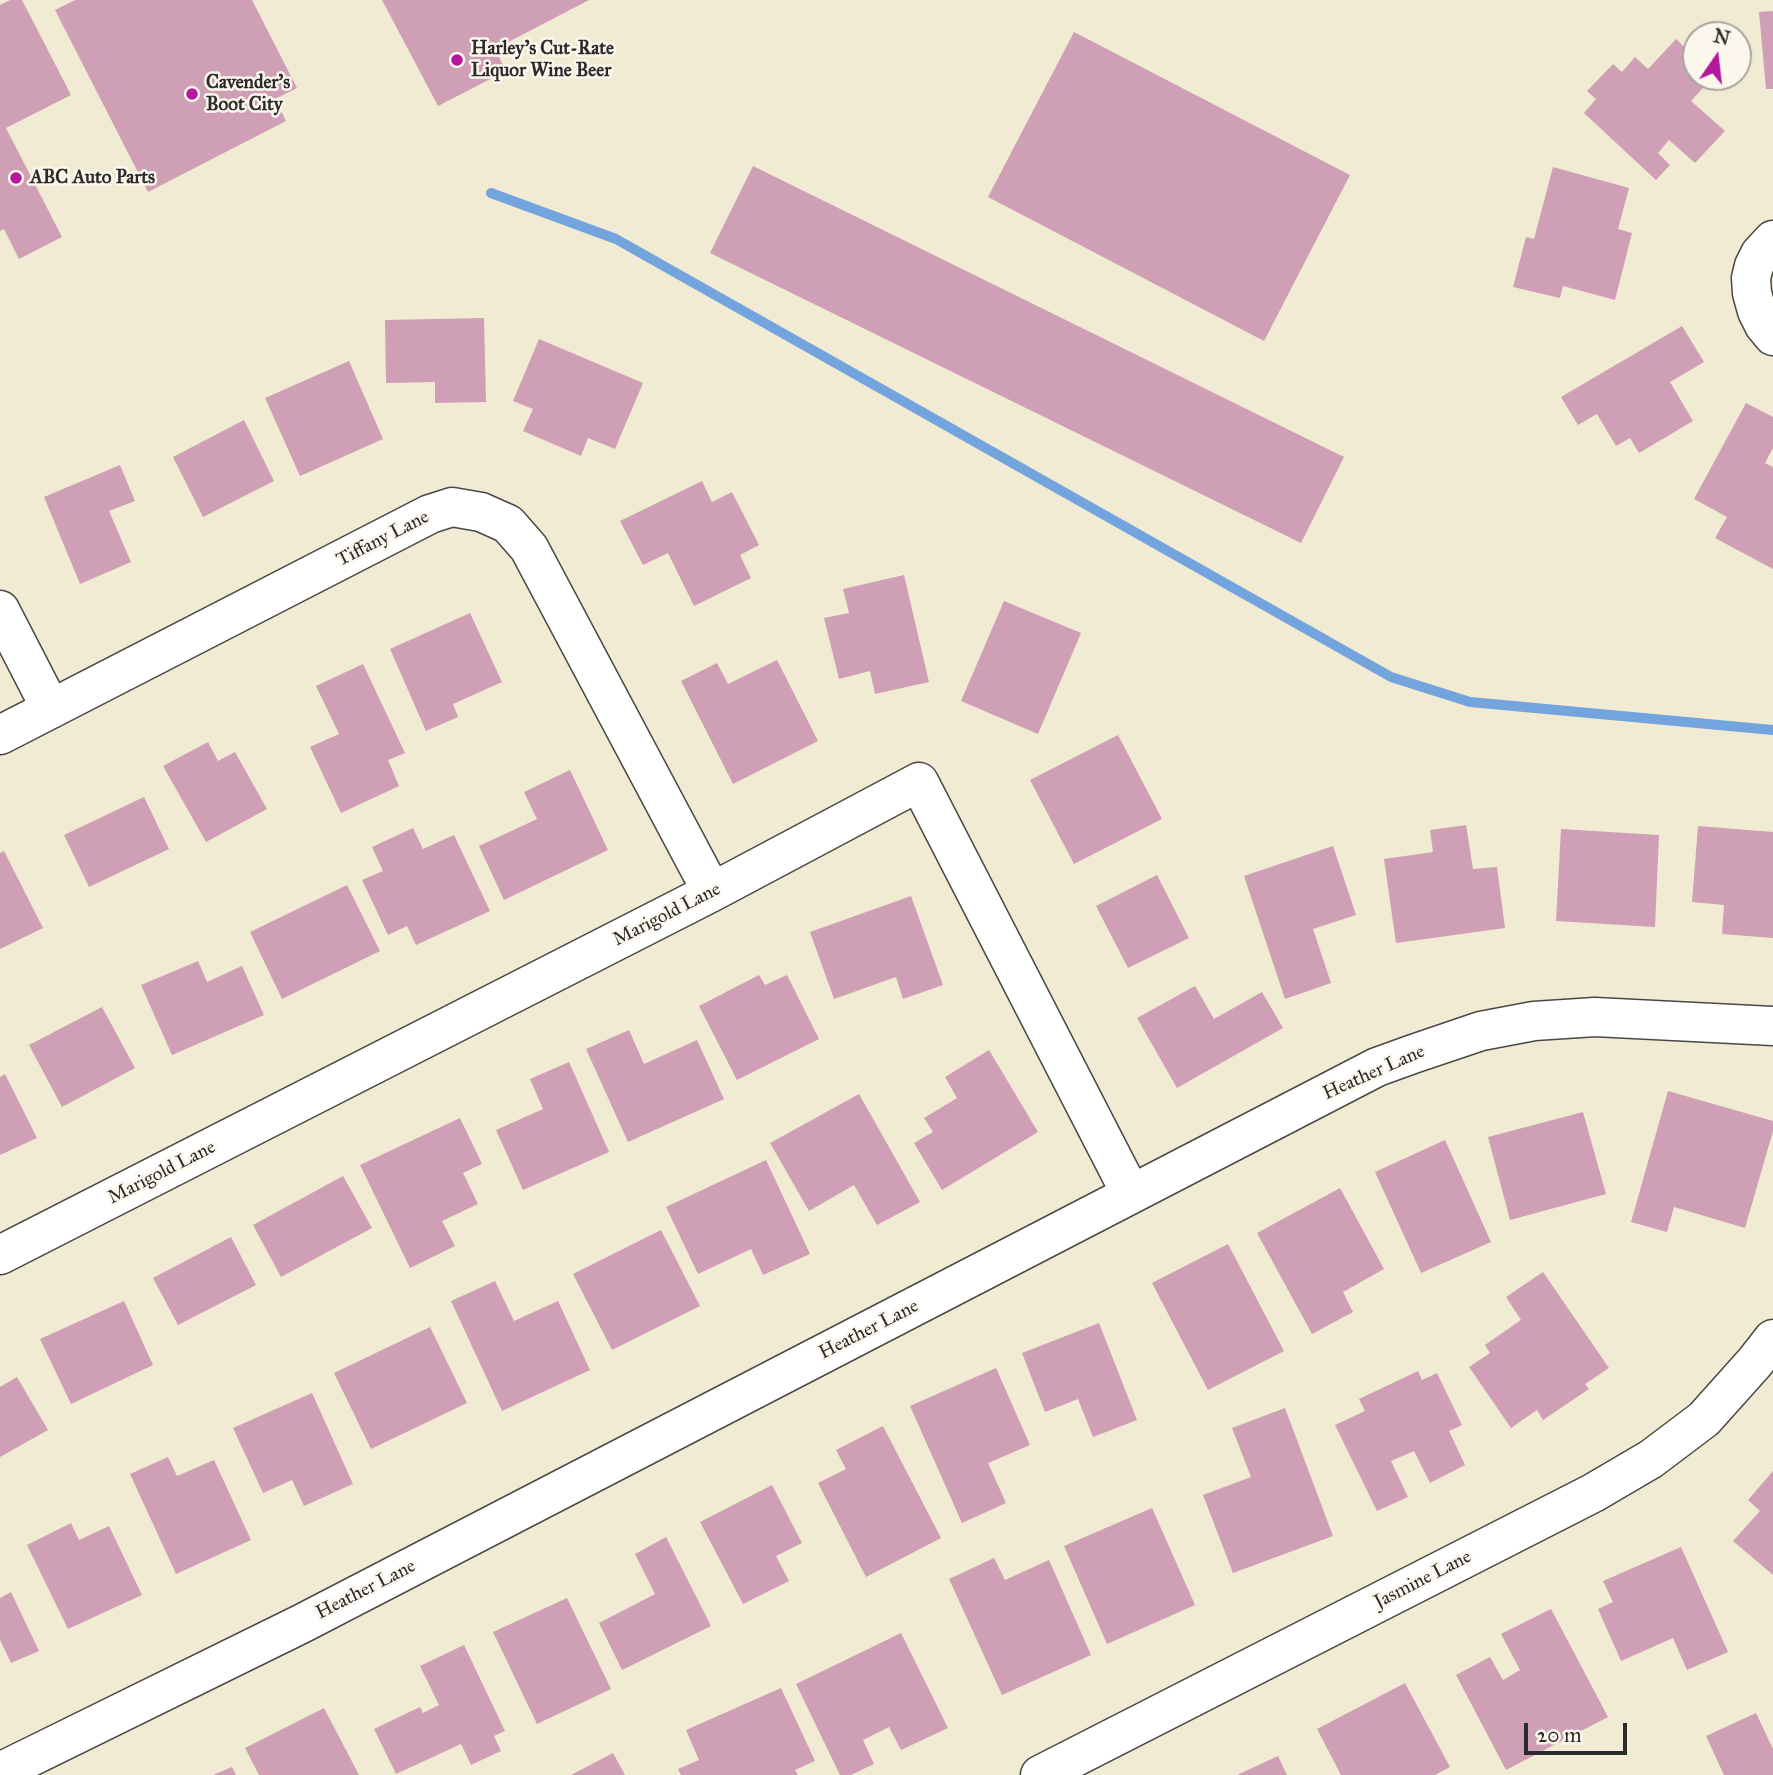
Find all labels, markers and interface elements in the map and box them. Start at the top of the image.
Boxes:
north arrow [1682,21,1752,91]
text: N [1711,24,1732,50]
place label: Harley's Cut-Rate Liquor Wine Beer [471,38,614,82]
marker: Harley's Cut-Rate Liquor Wine Beer [449,52,465,68]
place label: Cavender's Boot City [206,72,290,116]
marker: Cavender's Boot City [184,86,200,102]
place label: ABC Auto Parts [30,167,155,189]
marker: ABC Auto Parts [8,170,24,186]
street label: Tiffany Lane [333,506,433,572]
street label: Marigold Lane [610,878,724,952]
street label: Heather Lane [1320,1040,1428,1106]
street label: Marigold Lane [105,1136,219,1210]
street label: Heather Lane [815,1295,923,1365]
street label: Jasmine Lane [1371,1546,1475,1614]
street label: Heather Lane [312,1555,420,1625]
scale bar [1528,1708,1631,1752]
text: 20 m [1537,1722,1582,1748]

